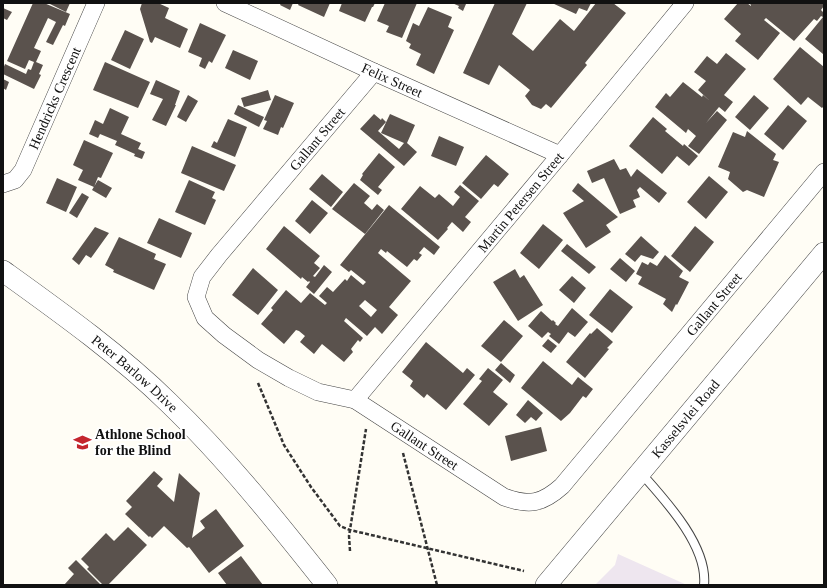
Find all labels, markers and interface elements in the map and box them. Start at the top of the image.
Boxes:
street label: Hendricks Crescent [26,45,84,152]
street label: Felix Street [359,60,425,101]
street label: Gallant Street [287,105,348,174]
street label: Martin Petersen Street [475,150,567,255]
street label: Gallant Street [684,270,745,339]
street label: Peter Barlow Drive [89,332,180,415]
street label: Kasselsvlei Road [649,377,723,461]
street label: Gallant Street [388,418,461,473]
place label: Athlone School for the Blind [95,427,186,458]
school or university icon: Athlone School for the Blind [72,432,92,452]

